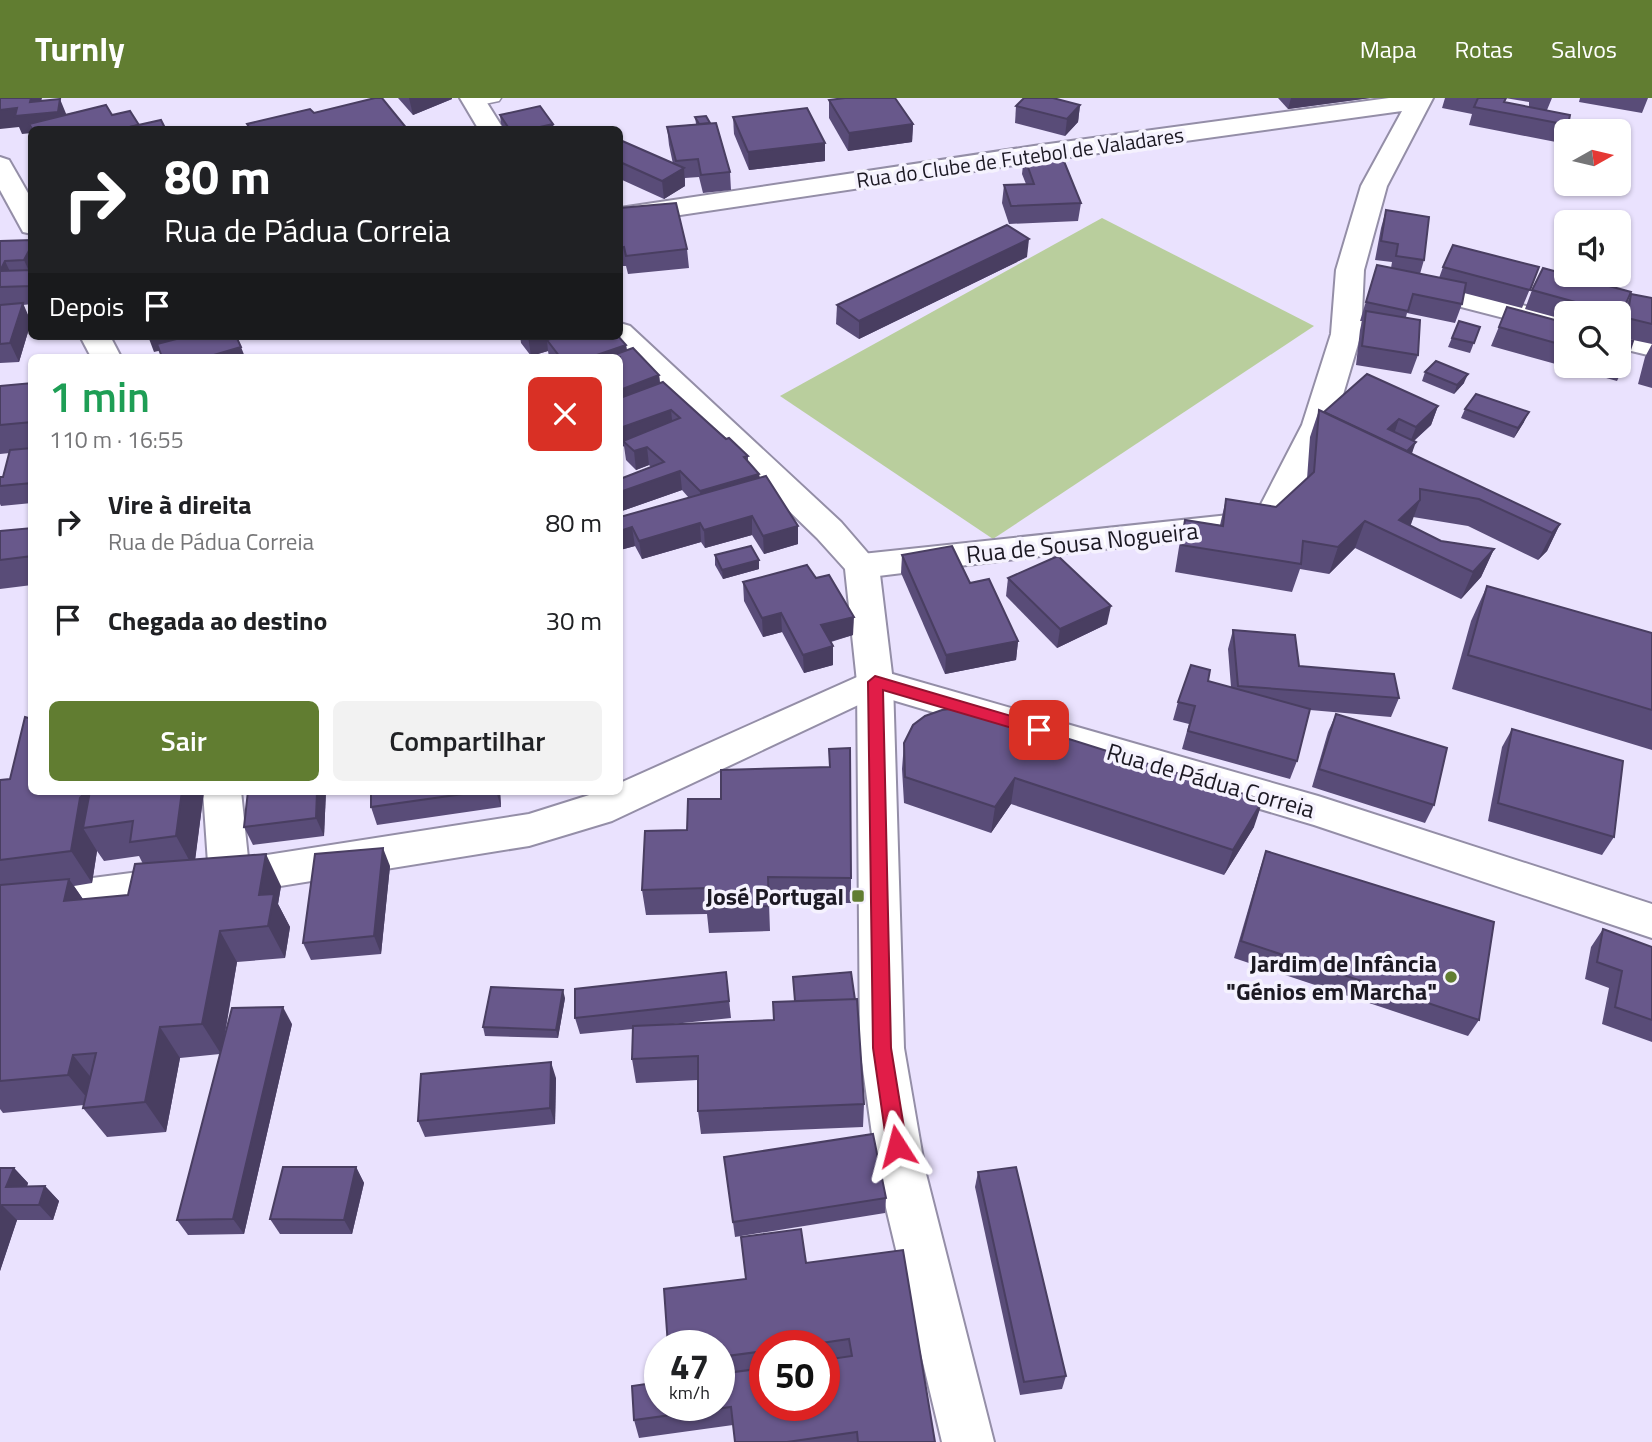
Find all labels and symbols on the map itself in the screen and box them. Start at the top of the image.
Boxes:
street label: Rua do Clube de Futebol de Valadares [854,118,1186,196]
north arrow [1554,119,1631,196]
street label: Rua de Sousa Nogueira [964,512,1200,572]
pin [1009,700,1069,760]
street label: Rua de Pádua Correia [1103,733,1319,827]
place label: José Portugal [706,878,844,914]
marker: José Portugal [850,888,866,904]
place label: Jardim de Infância "Génios em Marcha" [1226,945,1437,1009]
marker: Jardim de Infância "Génios em Marcha" [1443,969,1459,985]
position arrow [860,1109,934,1183]
speed limit sign: 50 [749,1330,840,1421]

